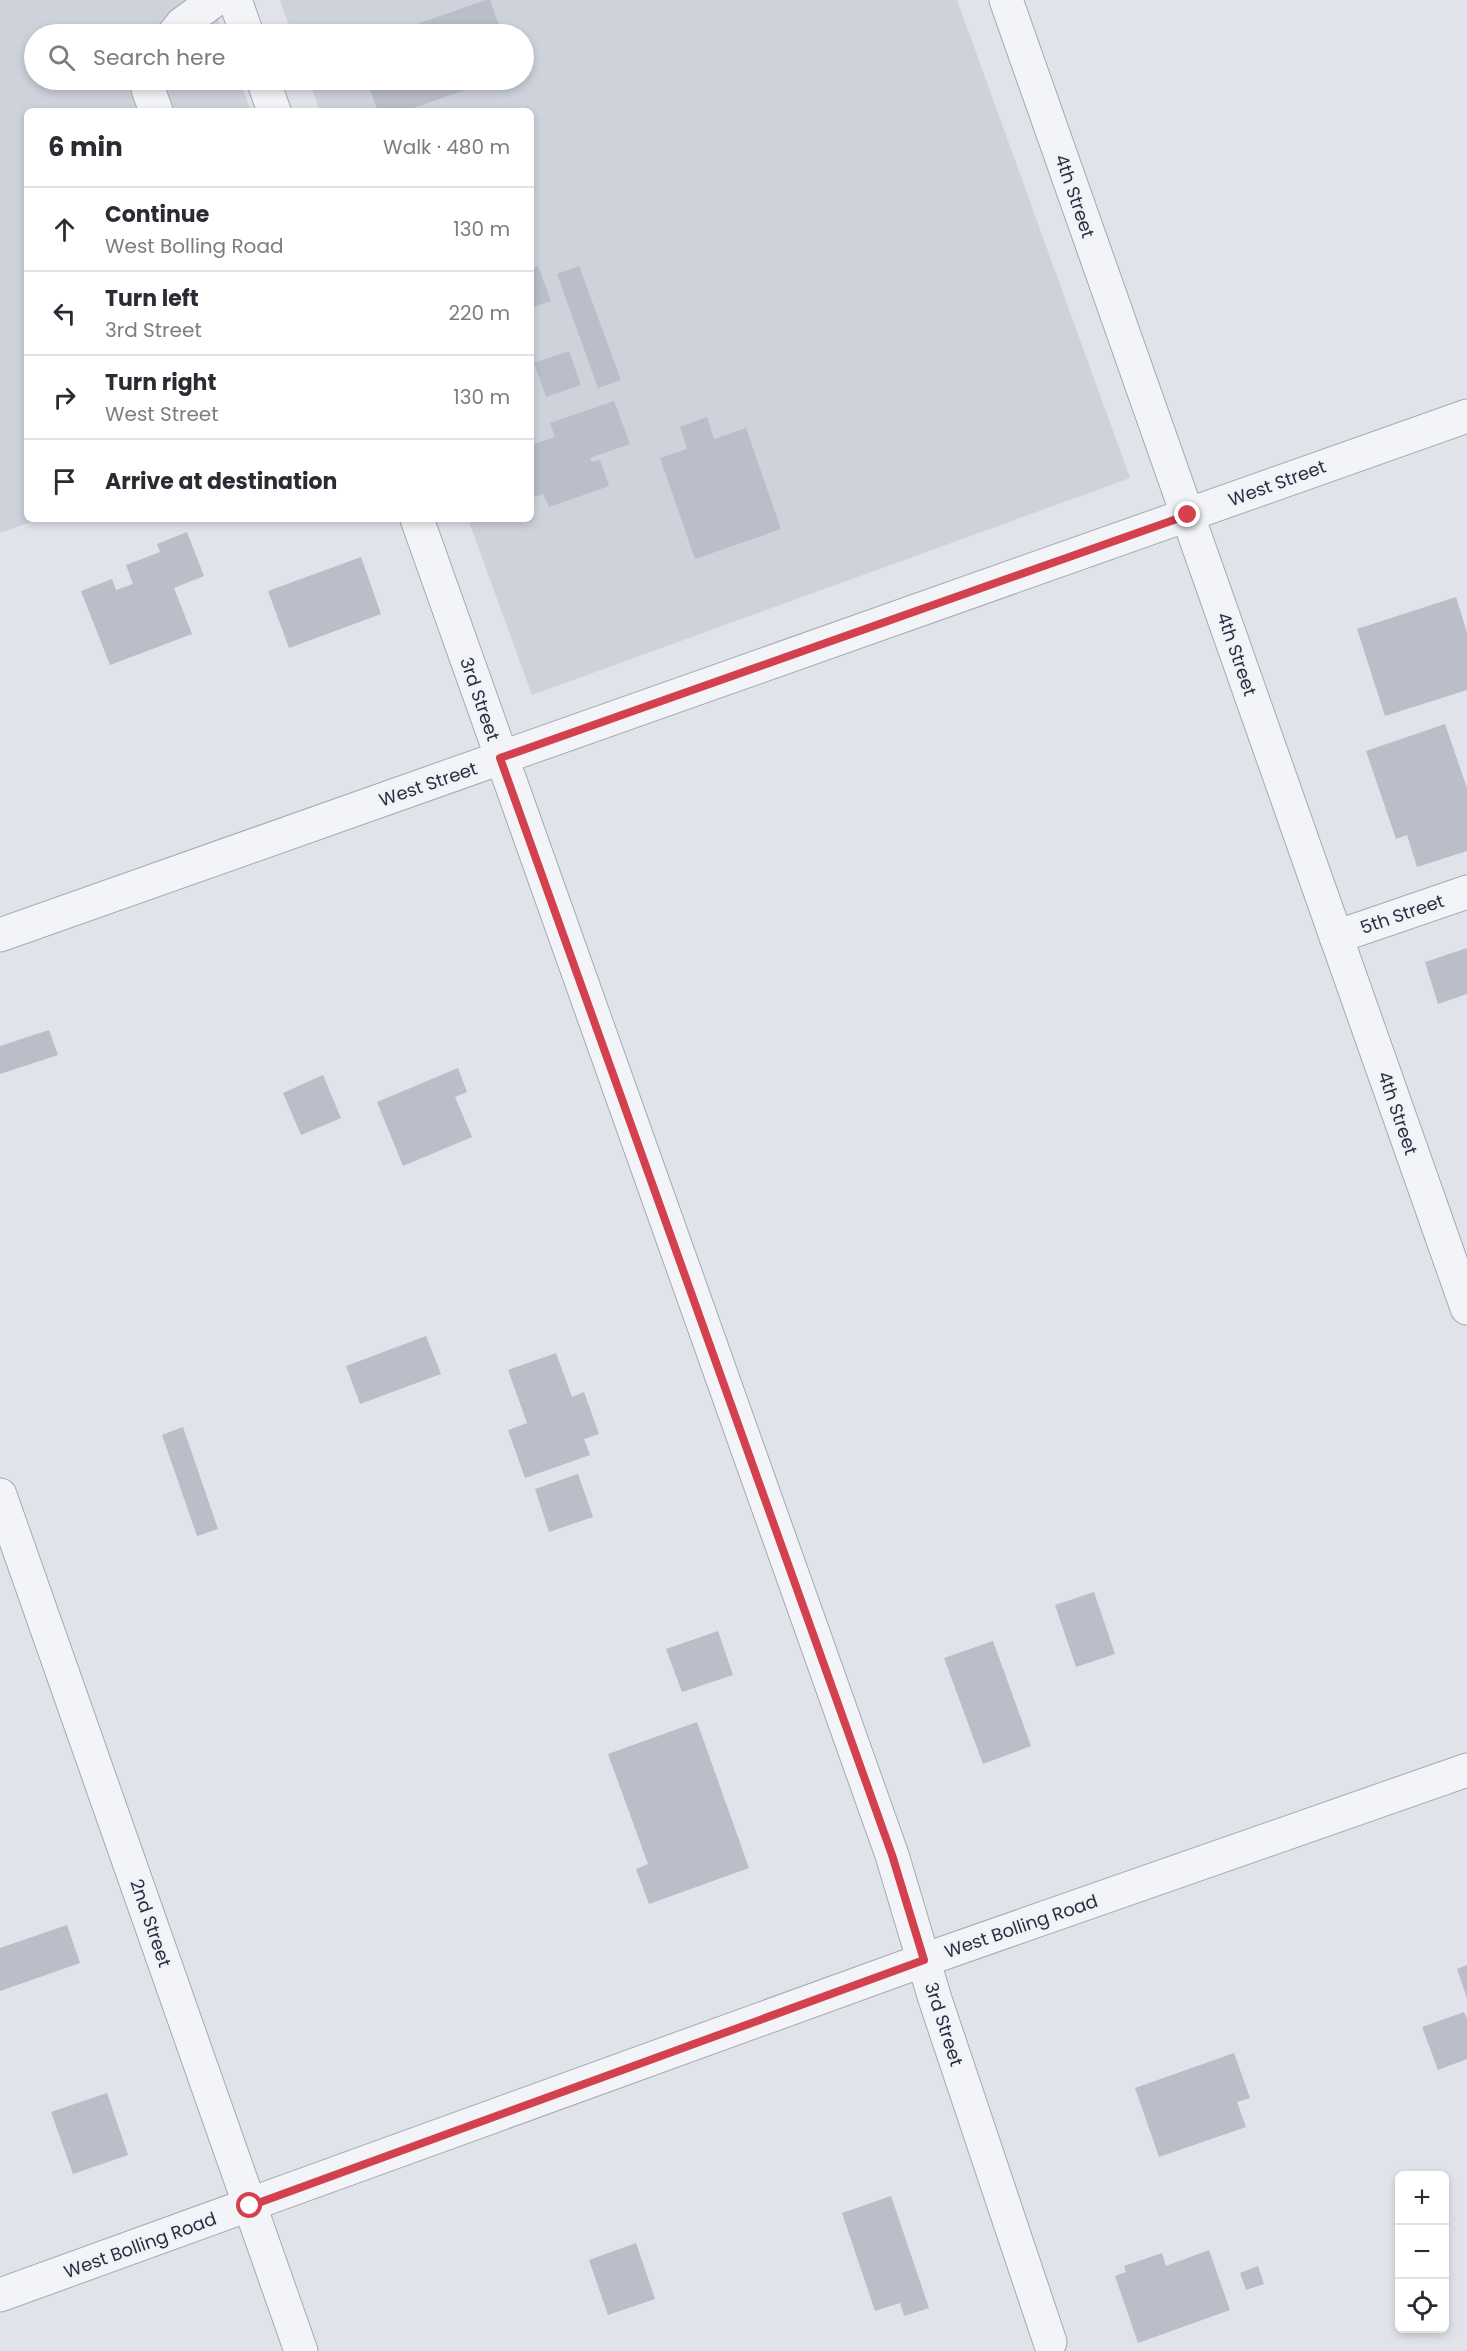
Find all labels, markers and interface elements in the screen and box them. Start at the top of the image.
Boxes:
search box [24,24,534,90]
icon: search [45,41,78,74]
text: Search here [93,42,226,73]
text: 6 min [48,129,123,165]
text: Walk · 480 m [383,133,510,161]
street label: 4th Street [1049,151,1101,241]
text: Continue [105,199,209,230]
icon: ahead [48,213,81,246]
text: 130 m [453,215,510,243]
text: West Bolling Road [105,232,283,260]
text: Turn left [105,283,199,314]
icon: left [48,297,81,330]
text: 220 m [449,299,510,327]
text: 3rd Street [105,316,202,344]
text: Turn right [105,367,216,398]
icon: right [48,381,81,414]
text: 130 m [453,383,510,411]
text: West Street [105,400,219,428]
street label: West Street [1225,454,1329,512]
icon: arrive [48,465,81,498]
text: Arrive at destination [105,466,337,497]
route end [1174,501,1200,527]
street label: 4th Street [1211,609,1263,699]
street label: 3rd Street [454,654,506,744]
street label: West Street [376,756,480,812]
street label: 5th Street [1357,888,1447,940]
street label: 4th Street [1372,1068,1424,1158]
street label: 2nd Street [124,1876,178,1970]
street label: West Bolling Road [941,1888,1101,1964]
street label: 3rd Street [919,1979,969,2069]
map controls [1395,2171,1449,2333]
button: + [1395,2171,1449,2225]
route start [236,2192,262,2218]
street label: West Bolling Road [60,2206,220,2284]
button: − [1395,2225,1449,2279]
button: locate [1395,2279,1449,2333]

